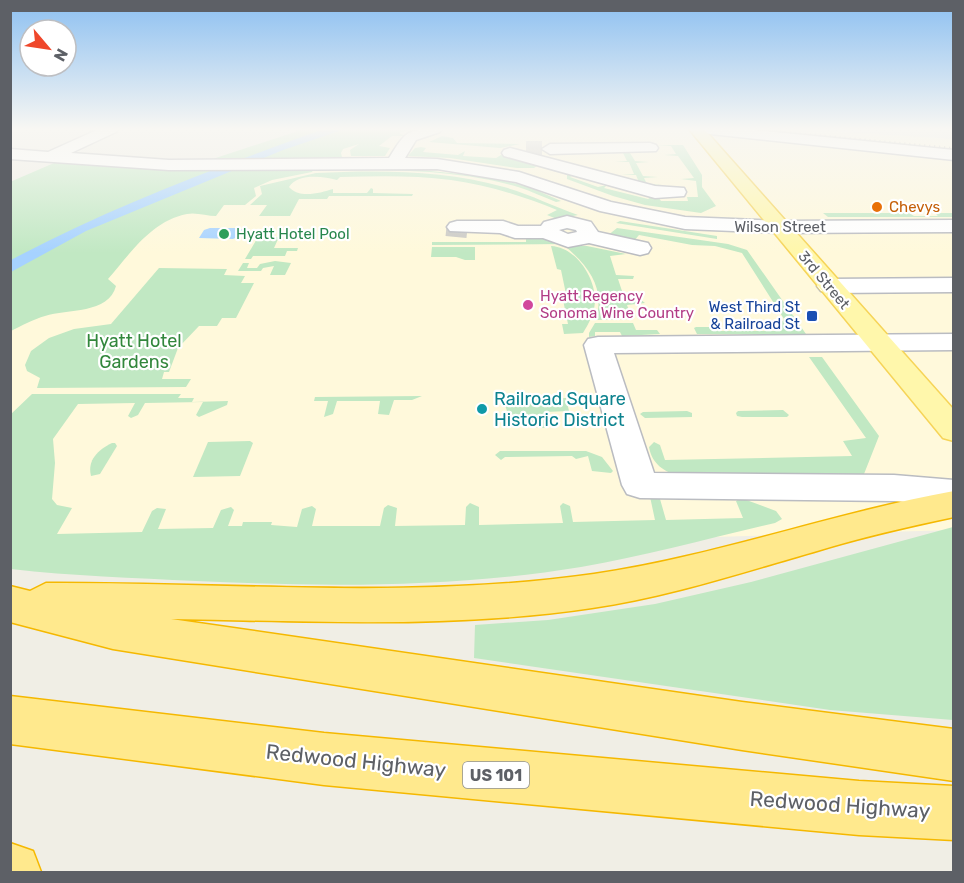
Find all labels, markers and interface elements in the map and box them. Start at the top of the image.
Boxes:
north arrow [18,18,78,78]
text: N [50,45,72,65]
place label: Chevys [889,198,941,216]
marker: Chevys [870,200,884,214]
street label: Wilson Street [734,218,826,236]
place label: Hyatt Hotel Pool [236,225,350,243]
marker: Hyatt Hotel Pool [217,227,231,241]
street label: 3rd Street [794,247,854,313]
place label: Hyatt Regency Sonoma Wine Country [540,287,694,322]
marker: Hyatt Regency Sonoma Wine Country [521,298,535,312]
place label: West Third St & Railroad St [709,298,800,333]
marker: West Third St & Railroad St [805,309,819,323]
park label: Hyatt Hotel Gardens [86,330,182,373]
place label: Railroad Square Historic District [494,388,626,431]
marker: Railroad Square Historic District [475,402,489,416]
street label: Redwood Highway [265,739,448,782]
road number: US 101 [463,762,529,788]
street label: Redwood Highway [749,786,932,823]

